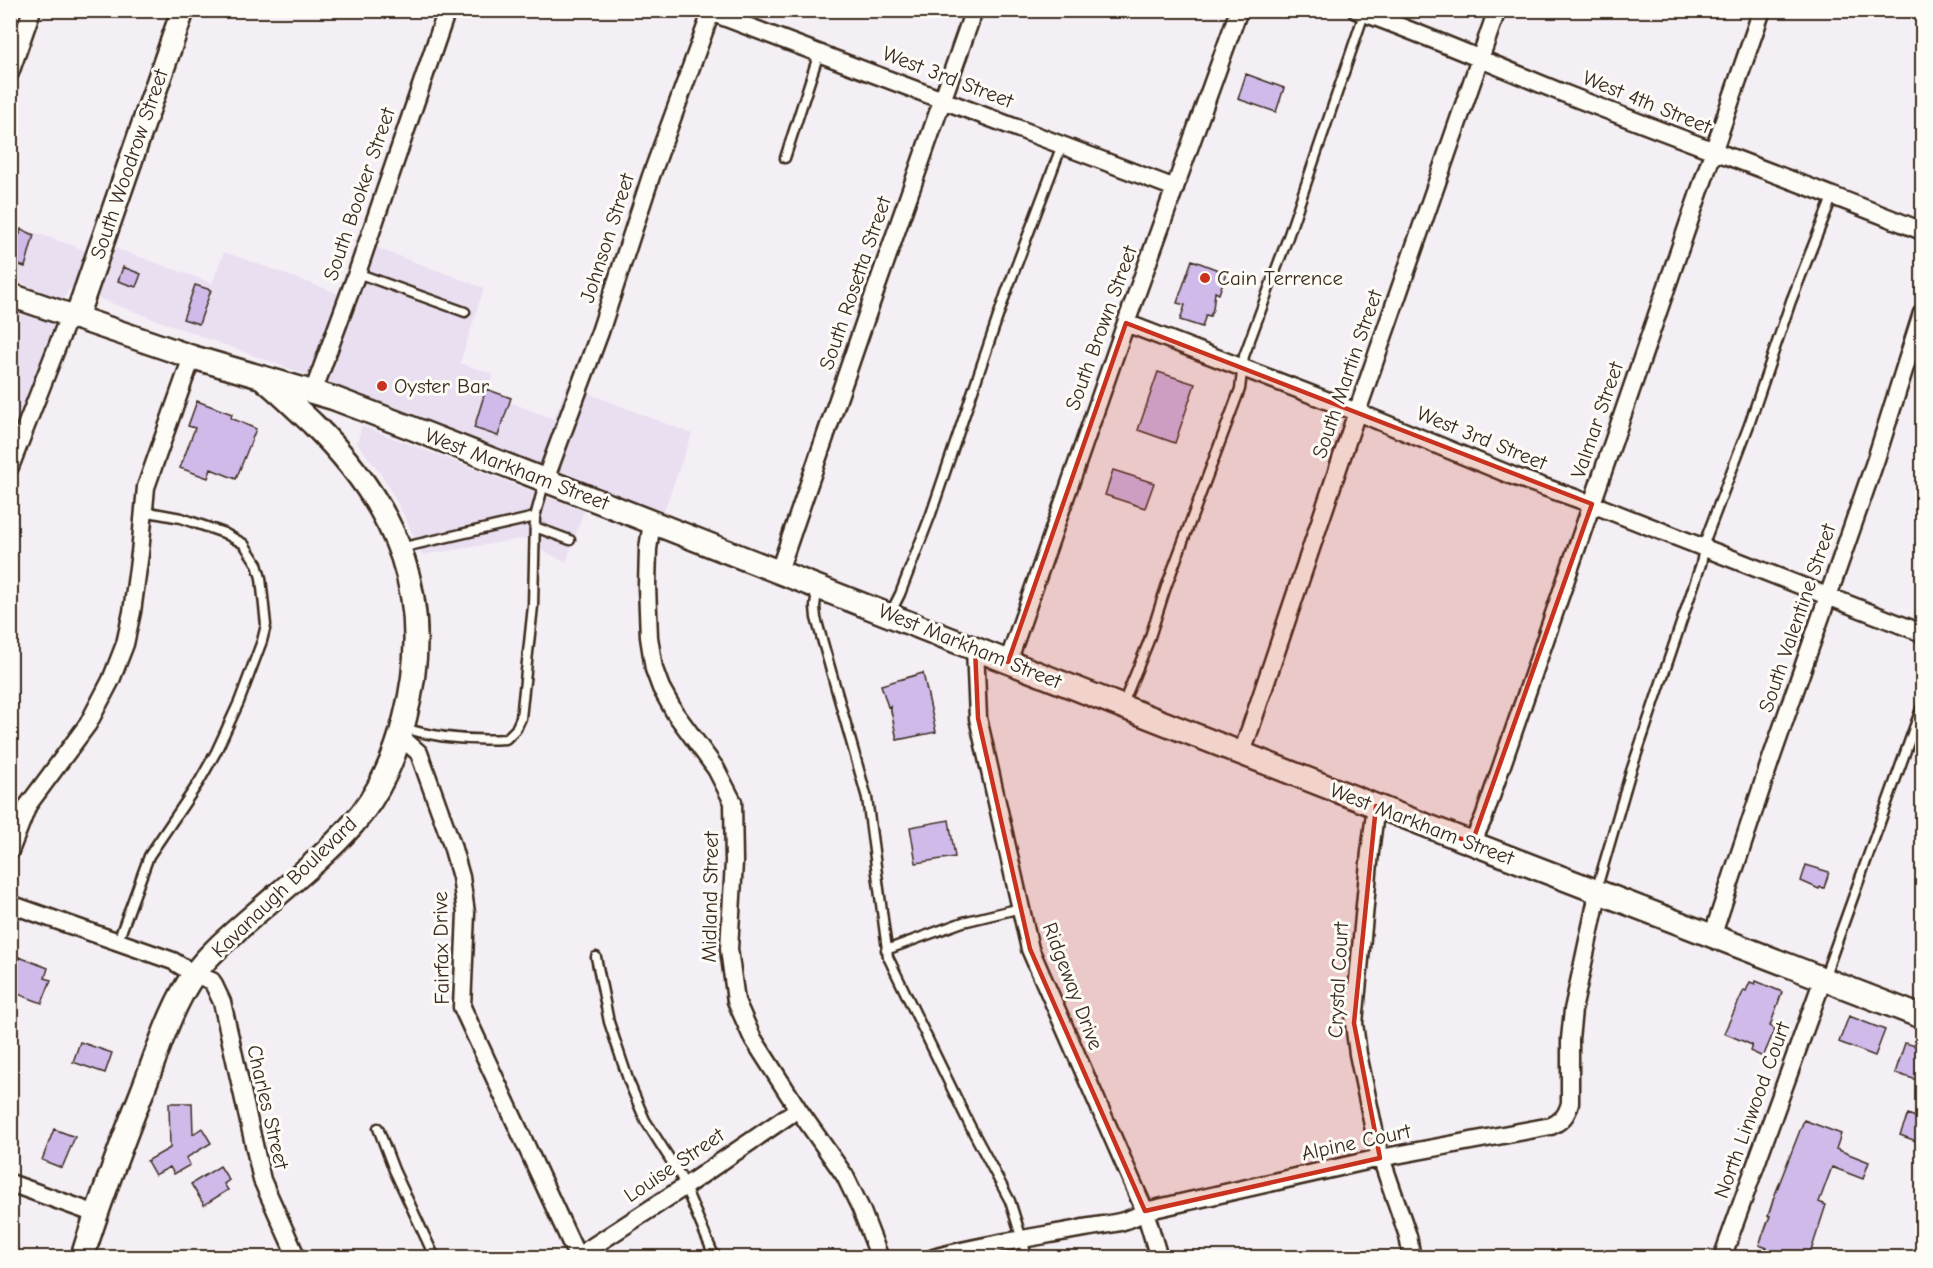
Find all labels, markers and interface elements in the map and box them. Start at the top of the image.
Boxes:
street label: West 3rd Street [879,41,1018,113]
street label: South Woodrow Street [85,65,173,262]
street label: West 4th Street [1579,65,1715,139]
street label: South Booker Street [318,104,400,284]
street label: Johnson Street [575,169,640,306]
street label: South Rosetta Street [814,192,896,373]
street label: South Brown Street [1060,241,1142,414]
place label: Cain Terrence [1217,266,1343,290]
marker: Cain Terrence [1198,271,1212,285]
street label: South Martin Street [1307,286,1387,461]
street label: Valmar Street [1566,358,1628,481]
place label: Oyster Bar [394,374,490,398]
marker: Oyster Bar [375,379,389,393]
street label: West 3rd Street [1413,401,1551,475]
street label: West Markham Street [422,423,613,516]
street label: South Valentine Street [1753,520,1841,715]
street label: West Markham Street [875,598,1066,694]
street label: West Markham Street [1327,778,1518,871]
street label: Kavanaugh Boulevard [206,812,362,962]
street label: Midland Street [697,830,723,963]
street label: Fairfax Drive [428,891,454,1005]
street label: Ridgeway Drive [1038,919,1108,1053]
street label: Crystal Court [1323,920,1353,1039]
street label: North Linwood Court [1709,1018,1795,1202]
street label: Charles Street [242,1043,294,1172]
street label: Alpine Court [1299,1119,1414,1165]
street label: Louise Street [619,1122,729,1207]

